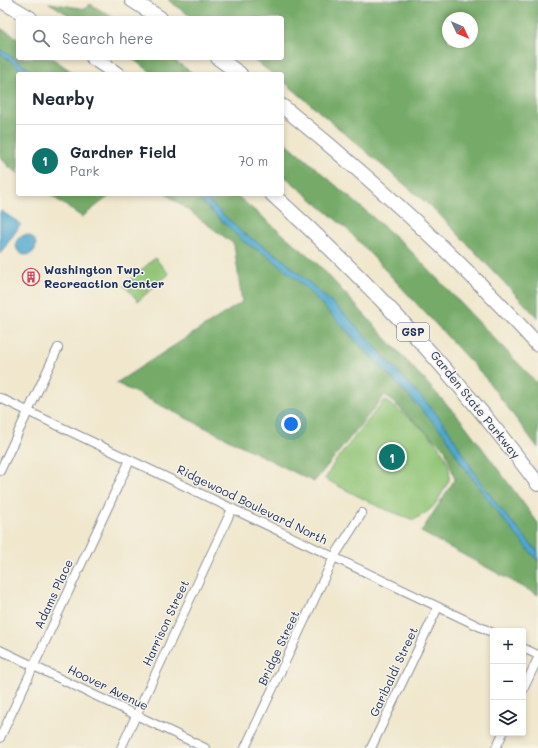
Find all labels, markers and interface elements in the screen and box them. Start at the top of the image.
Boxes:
north arrow [442,12,478,48]
search box [16,16,284,60]
icon: search [30,27,52,49]
text: Search here [62,28,153,48]
text: Nearby [32,87,94,109]
text: Gardner Field [70,142,176,162]
text: 1 [42,152,48,169]
text: 70 m [238,152,268,169]
text: Park [70,162,99,179]
place label: Washington Twp. Recreaction Center [44,261,164,291]
building icon: Washington Twp. Recreaction Center [21,267,41,287]
road number: GSP [397,323,429,341]
street label: Garden State Parkway [427,347,524,462]
your location [281,414,301,434]
pin: 1 [379,442,405,472]
street label: Ridgewood Boulevard North [175,461,330,548]
street label: Adams Place [30,556,76,631]
street label: Harrison Street [138,577,192,668]
street label: Bridge Street [254,607,302,688]
street label: Garibaldi Street [365,624,421,719]
map controls [490,628,526,736]
button: + [490,628,526,664]
street label: Hoover Avenue [65,661,151,714]
button: − [490,664,526,700]
button: layers [490,700,526,736]

